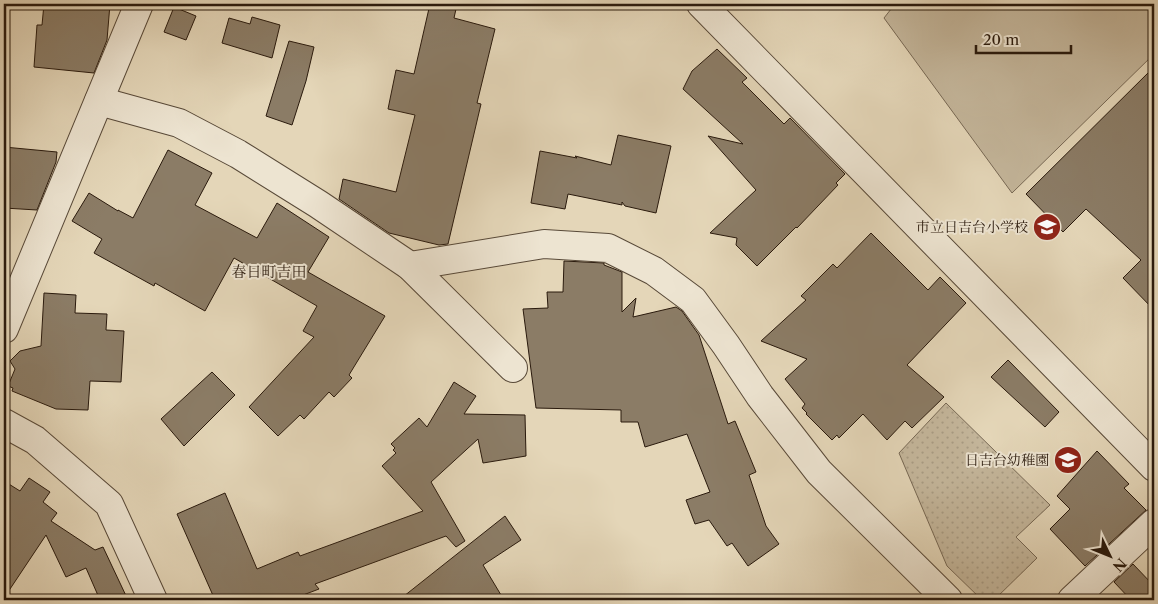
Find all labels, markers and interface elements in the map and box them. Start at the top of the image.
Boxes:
scale bar [976,22,1070,54]
text: 20 m [983,30,1019,49]
school or university icon: 市立日吉台小学校 [1032,212,1062,242]
place label: 市立日吉台小学校 [916,218,1028,236]
district label: 春日町吉田 [231,262,307,281]
school or university icon: 日吉台幼稚園 [1053,445,1083,475]
place label: 日吉台幼稚園 [965,451,1049,469]
north arrow [1086,532,1136,582]
text: N [1109,554,1130,575]

